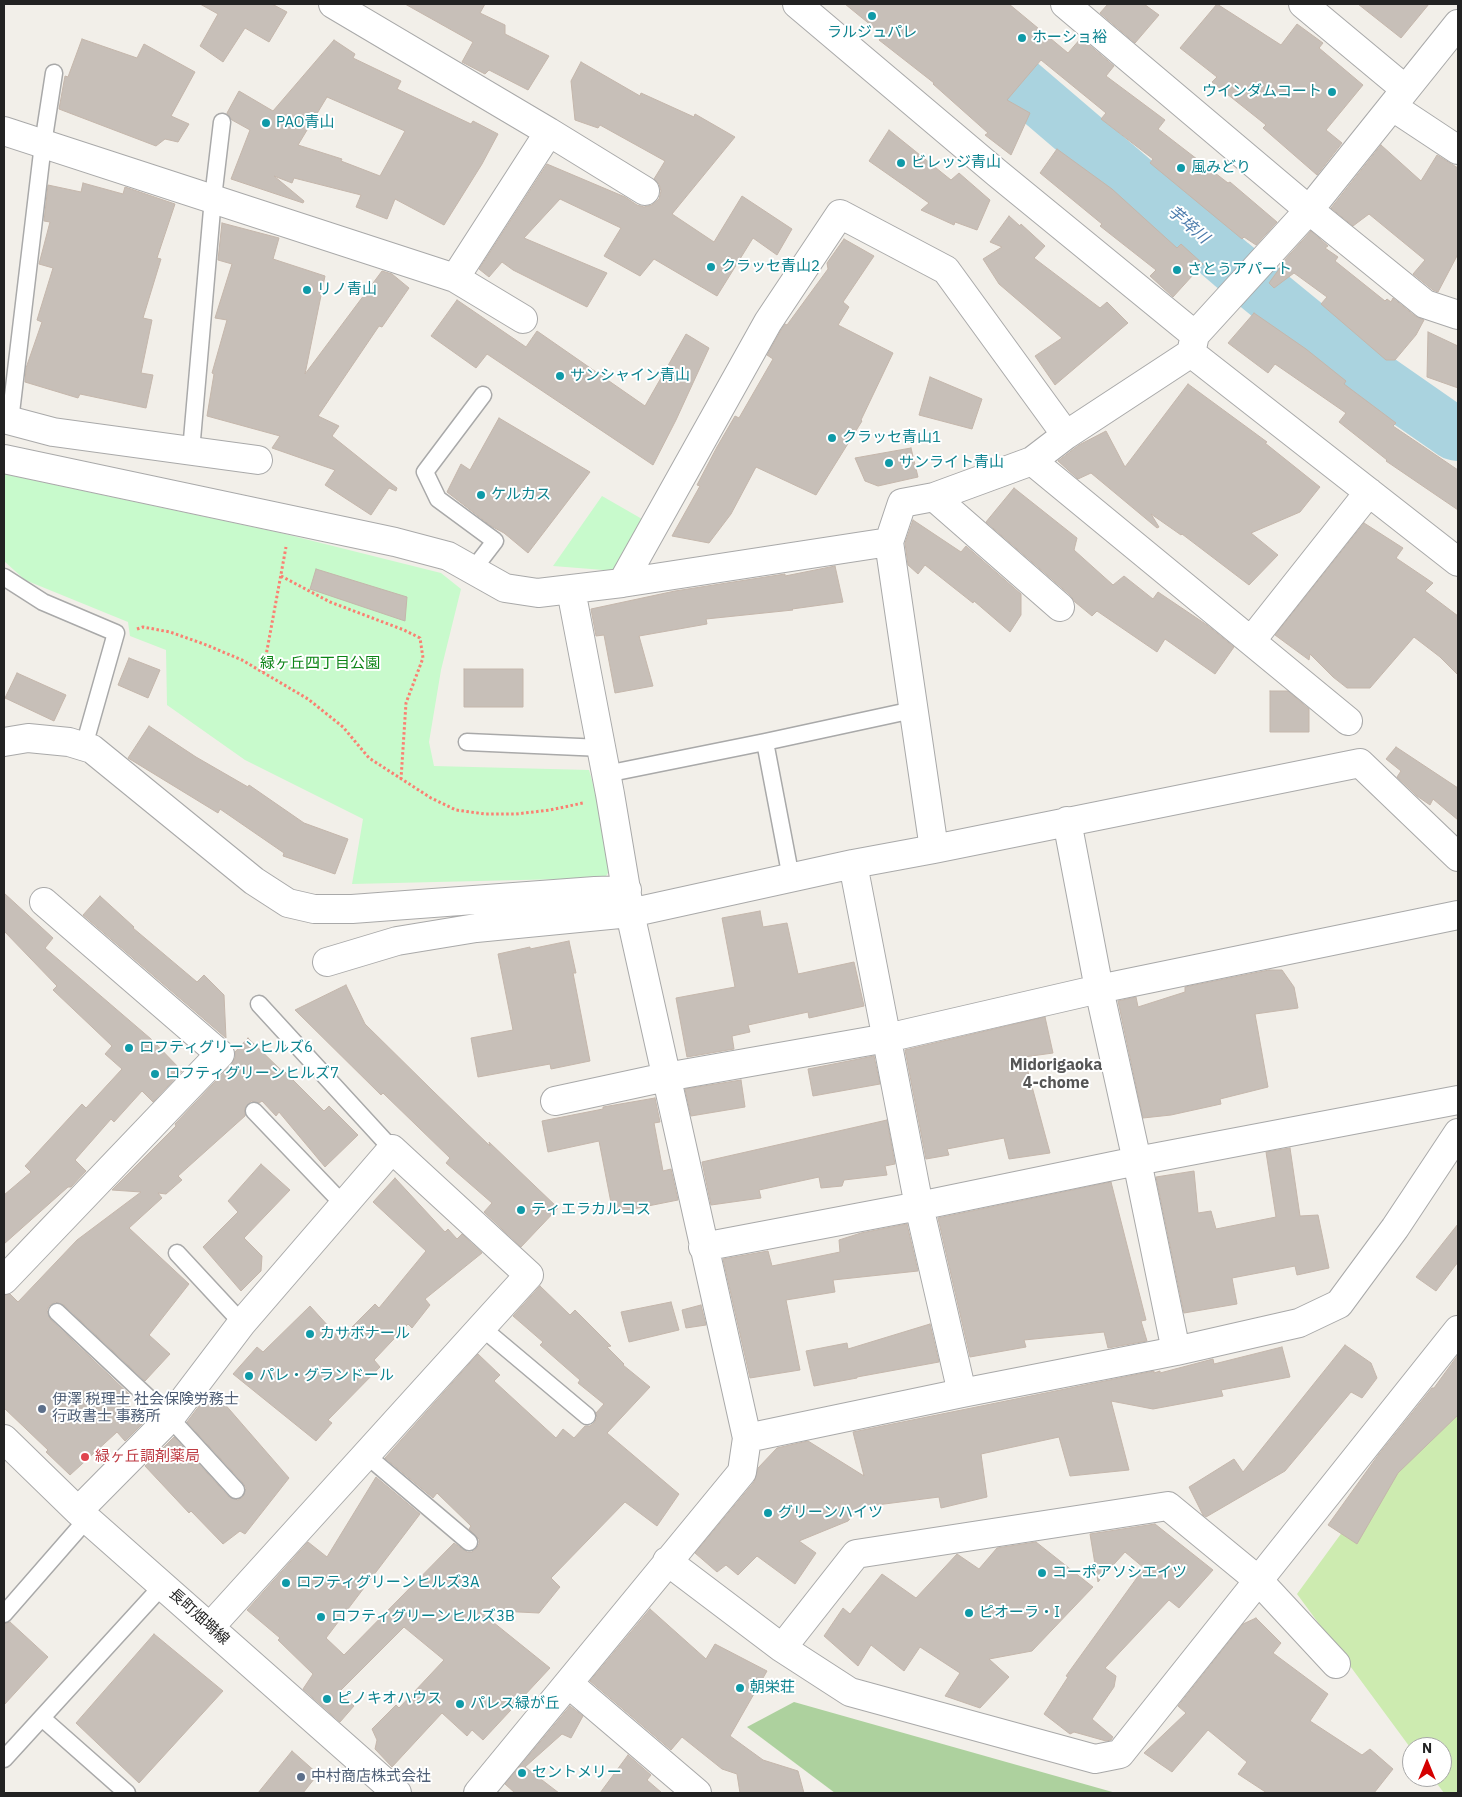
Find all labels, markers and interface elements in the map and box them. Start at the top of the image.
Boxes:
marker: ラルジュパレ [866,10,878,22]
place label: ラルジュパレ [827,24,917,42]
place label: ホーショ裕 [1032,29,1107,47]
marker: ホーショ裕 [1016,32,1028,44]
place label: ウインダムコート [1202,83,1322,101]
marker: ウインダムコート [1326,86,1338,98]
place label: PAO青山 [276,114,334,132]
marker: PAO青山 [260,117,272,129]
place label: ビレッジ青山 [911,154,1001,172]
marker: ビレッジ青山 [895,157,907,169]
place label: 風みどり [1191,159,1251,177]
marker: 風みどり [1175,162,1187,174]
water label: 芋埣川 [1163,202,1213,248]
place label: クラッセ青山2 [721,258,820,276]
marker: クラッセ青山2 [705,261,717,273]
place label: さとうアパート [1187,261,1292,279]
marker: さとうアパート [1171,264,1183,276]
place label: リノ青山 [317,281,377,299]
marker: リノ青山 [301,284,313,296]
place label: サンシャイン青山 [570,367,690,385]
marker: サンシャイン青山 [554,370,566,382]
place label: クラッセ青山1 [842,429,941,447]
marker: クラッセ青山1 [826,432,838,444]
place label: サンライト青山 [899,454,1004,472]
marker: サンライト青山 [883,457,895,469]
place label: ケルカス [491,486,551,504]
marker: ケルカス [475,489,487,501]
park label: 緑ヶ丘四丁目公園 [260,655,380,673]
place label: ロフティグリーンヒルズ6 [139,1039,313,1057]
marker: ロフティグリーンヒルズ6 [123,1042,135,1054]
district label: Midorigaoka 4-chome [1010,1055,1102,1093]
place label: ロフティグリーンヒルズ7 [165,1065,339,1083]
marker: ロフティグリーンヒルズ7 [149,1068,161,1080]
place label: ティエラカルコス [531,1201,651,1219]
marker: ティエラカルコス [515,1204,527,1216]
place label: カサボナール [320,1325,410,1343]
marker: カサボナール [304,1328,316,1340]
place label: パレ・グランドール [259,1367,394,1385]
marker: パレ・グランドール [243,1370,255,1382]
place label: 伊澤 税理士 社会保険労務士 行政書士 事務所 [52,1391,239,1426]
marker: 伊澤 税理士 社会保険労務士 行政書士 事務所 [36,1403,48,1415]
place label: 緑ヶ丘調剤薬局 [95,1448,200,1466]
marker: 緑ヶ丘調剤薬局 [79,1451,91,1463]
place label: グリーンハイツ [778,1504,883,1522]
marker: グリーンハイツ [762,1507,774,1519]
place label: コーポアソシエイツ [1052,1564,1187,1582]
marker: コーポアソシエイツ [1036,1567,1048,1579]
place label: ロフティグリーンヒルズ3A [296,1574,480,1592]
marker: ロフティグリーンヒルズ3A [280,1577,292,1589]
street label: 長町畑塒線 [165,1585,233,1649]
place label: ピオーラ・I [979,1604,1060,1622]
marker: ピオーラ・I [963,1607,975,1619]
place label: ロフティグリーンヒルズ3B [331,1608,515,1626]
marker: ロフティグリーンヒルズ3B [315,1611,327,1623]
place label: 朝栄荘 [750,1679,795,1697]
marker: 朝栄荘 [734,1682,746,1694]
place label: ピノキオハウス [337,1690,442,1708]
marker: ピノキオハウス [321,1693,333,1705]
place label: パレス緑が丘 [470,1695,560,1713]
marker: パレス緑が丘 [454,1698,466,1710]
north arrow [1402,1737,1452,1787]
text: N [1422,1739,1432,1757]
place label: セントメリー [532,1764,622,1782]
marker: セントメリー [516,1767,528,1779]
place label: 中村商店株式会社 [311,1768,431,1786]
marker: 中村商店株式会社 [295,1771,307,1783]

